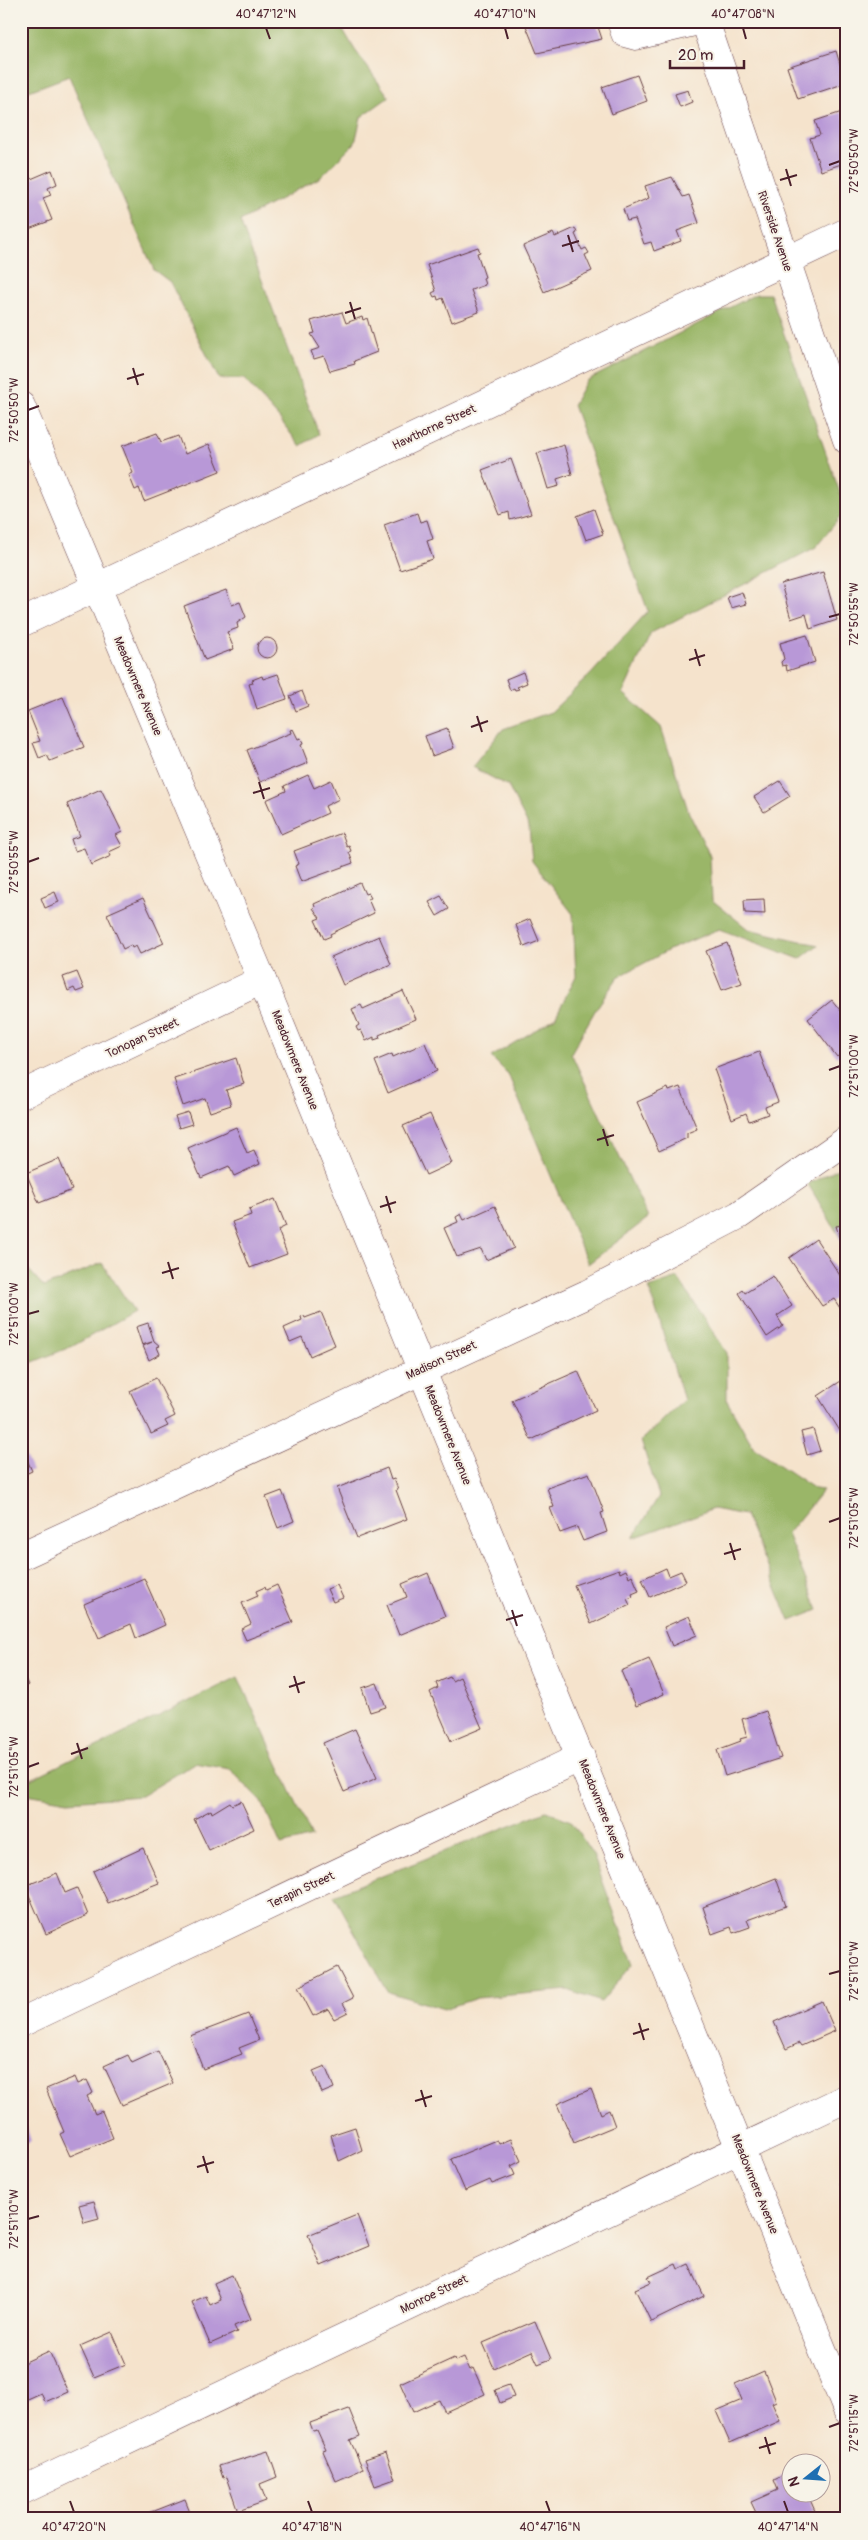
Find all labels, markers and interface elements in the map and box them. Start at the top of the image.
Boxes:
text: 40°47'12"N [236,7,296,22]
text: 40°47'10"N [474,7,536,22]
text: 40°47'08"N [711,7,775,22]
scale bar [670,38,744,70]
text: 20 m [678,46,713,65]
text: 72°50'50"W [847,128,862,194]
street label: Riverside Avenue [754,189,795,273]
text: 72°50'50"W [7,377,22,443]
street label: Hawthorne Street [390,402,478,453]
text: 72°50'55"W [847,582,862,646]
street label: Meadowmere Avenue [110,634,165,738]
text: 72°50'55"W [7,830,22,894]
street label: Meadowmere Avenue [268,1008,321,1112]
street label: Tonopan Street [103,1015,181,1062]
text: 72°51'00"W [847,1034,862,1098]
text: 72°51'00"W [7,1282,22,1346]
street label: Madison Street [404,1338,479,1383]
street label: Meadowmere Avenue [421,1383,474,1487]
text: 72°51'05"W [847,1487,862,1549]
text: 72°51'05"W [7,1736,22,1798]
street label: Meadowmere Avenue [575,1757,628,1861]
street label: Terapin Street [266,1869,337,1912]
text: 72°51'10"W [847,1941,862,2001]
street label: Meadowmere Avenue [728,2132,781,2236]
text: 72°51'10"W [7,2189,22,2249]
street label: Monroe Street [398,2272,471,2317]
text: 72°51'15"W [847,2394,862,2452]
north arrow [780,2452,830,2502]
text: N [785,2475,804,2489]
text: 40°47'20"N [42,2520,106,2535]
text: 40°47'18"N [282,2520,342,2535]
text: 40°47'16"N [520,2520,580,2535]
text: 40°47'14"N [758,2520,818,2535]

